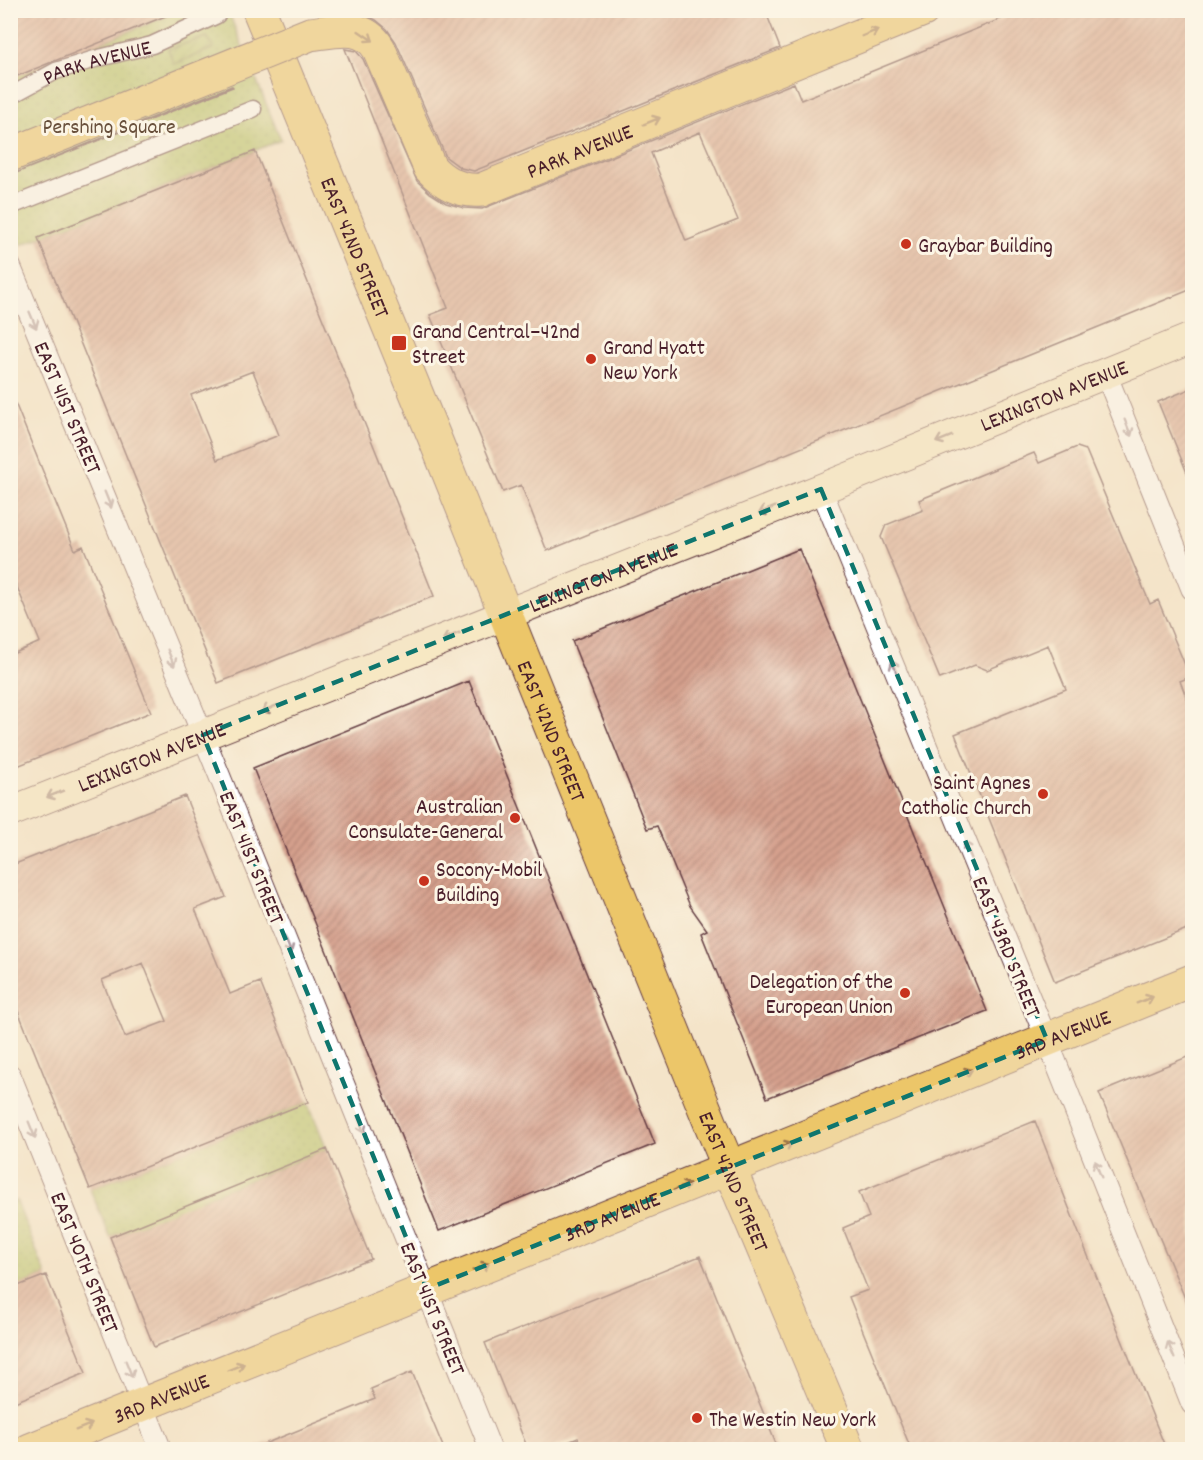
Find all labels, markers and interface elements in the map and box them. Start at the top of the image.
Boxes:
one-way arrow [860,27,878,38]
one-way arrow [358,30,375,43]
street label: PARK AVENUE [38,34,155,95]
park label: Pershing Square [42,113,176,144]
one-way arrow [643,115,661,126]
street label: PARK AVENUE [523,118,638,189]
street label: EAST 42ND STREET [310,173,396,323]
place label: Graybar Building [918,232,1053,263]
marker: Graybar Building [899,237,913,251]
one-way arrow [28,310,39,329]
place label: Grand Central–42nd Street [412,318,580,374]
marker: Grand Central–42nd Street [390,334,408,352]
place label: Grand Hyatt New York [603,334,705,390]
street label: EAST 41ST STREET [24,337,108,480]
marker: Grand Hyatt New York [584,352,598,366]
street label: LEXINGTON AVENUE [976,354,1133,442]
one-way arrow [1123,418,1134,437]
one-way arrow [935,434,953,445]
one-way arrow [103,490,114,509]
one-way arrow [758,505,776,516]
street label: LEXINGTON AVENUE [525,536,683,623]
one-way arrow [443,632,461,643]
one-way arrow [166,649,177,667]
street label: EAST 42ND STREET [507,657,592,807]
one-way arrow [889,661,900,679]
one-way arrow [261,703,280,714]
street label: LEXINGTON AVENUE [74,716,231,802]
place label: Saint Agnes Catholic Church [901,769,1031,825]
street label: EAST 41ST STREET [209,787,291,930]
marker: Saint Agnes Catholic Church [1036,787,1050,801]
one-way arrow [46,789,64,800]
place label: Australian Consulate-General [348,793,503,849]
marker: Australian Consulate-General [508,811,522,825]
one-way arrow [962,841,973,860]
place label: Socony-Mobil Building [436,856,542,912]
street label: EAST 43RD STREET [962,872,1047,1023]
marker: Socony-Mobil Building [417,874,431,888]
one-way arrow [283,935,294,953]
place label: Delegation of the European Union [750,968,893,1024]
marker: Delegation of the European Union [898,986,912,1000]
one-way arrow [1136,994,1154,1005]
street label: 3RD AVENUE [1011,1003,1116,1070]
one-way arrow [955,1067,973,1078]
street label: EAST 42ND STREET [688,1107,775,1258]
one-way arrow [356,1116,367,1134]
one-way arrow [27,1120,38,1138]
one-way arrow [774,1140,792,1151]
one-way arrow [1092,1160,1103,1179]
one-way arrow [672,1181,691,1192]
street label: 3RD AVENUE [560,1185,665,1252]
street label: EAST 40TH STREET [40,1188,125,1339]
street label: EAST 41ST STREET [390,1238,472,1381]
one-way arrow [471,1261,490,1272]
one-way arrow [1165,1341,1176,1360]
one-way arrow [124,1359,135,1378]
one-way arrow [226,1361,245,1372]
street label: 3RD AVENUE [109,1367,215,1434]
place label: The Westin New York [709,1406,876,1437]
marker: The Westin New York [690,1411,704,1425]
one-way arrow [74,1421,93,1432]

